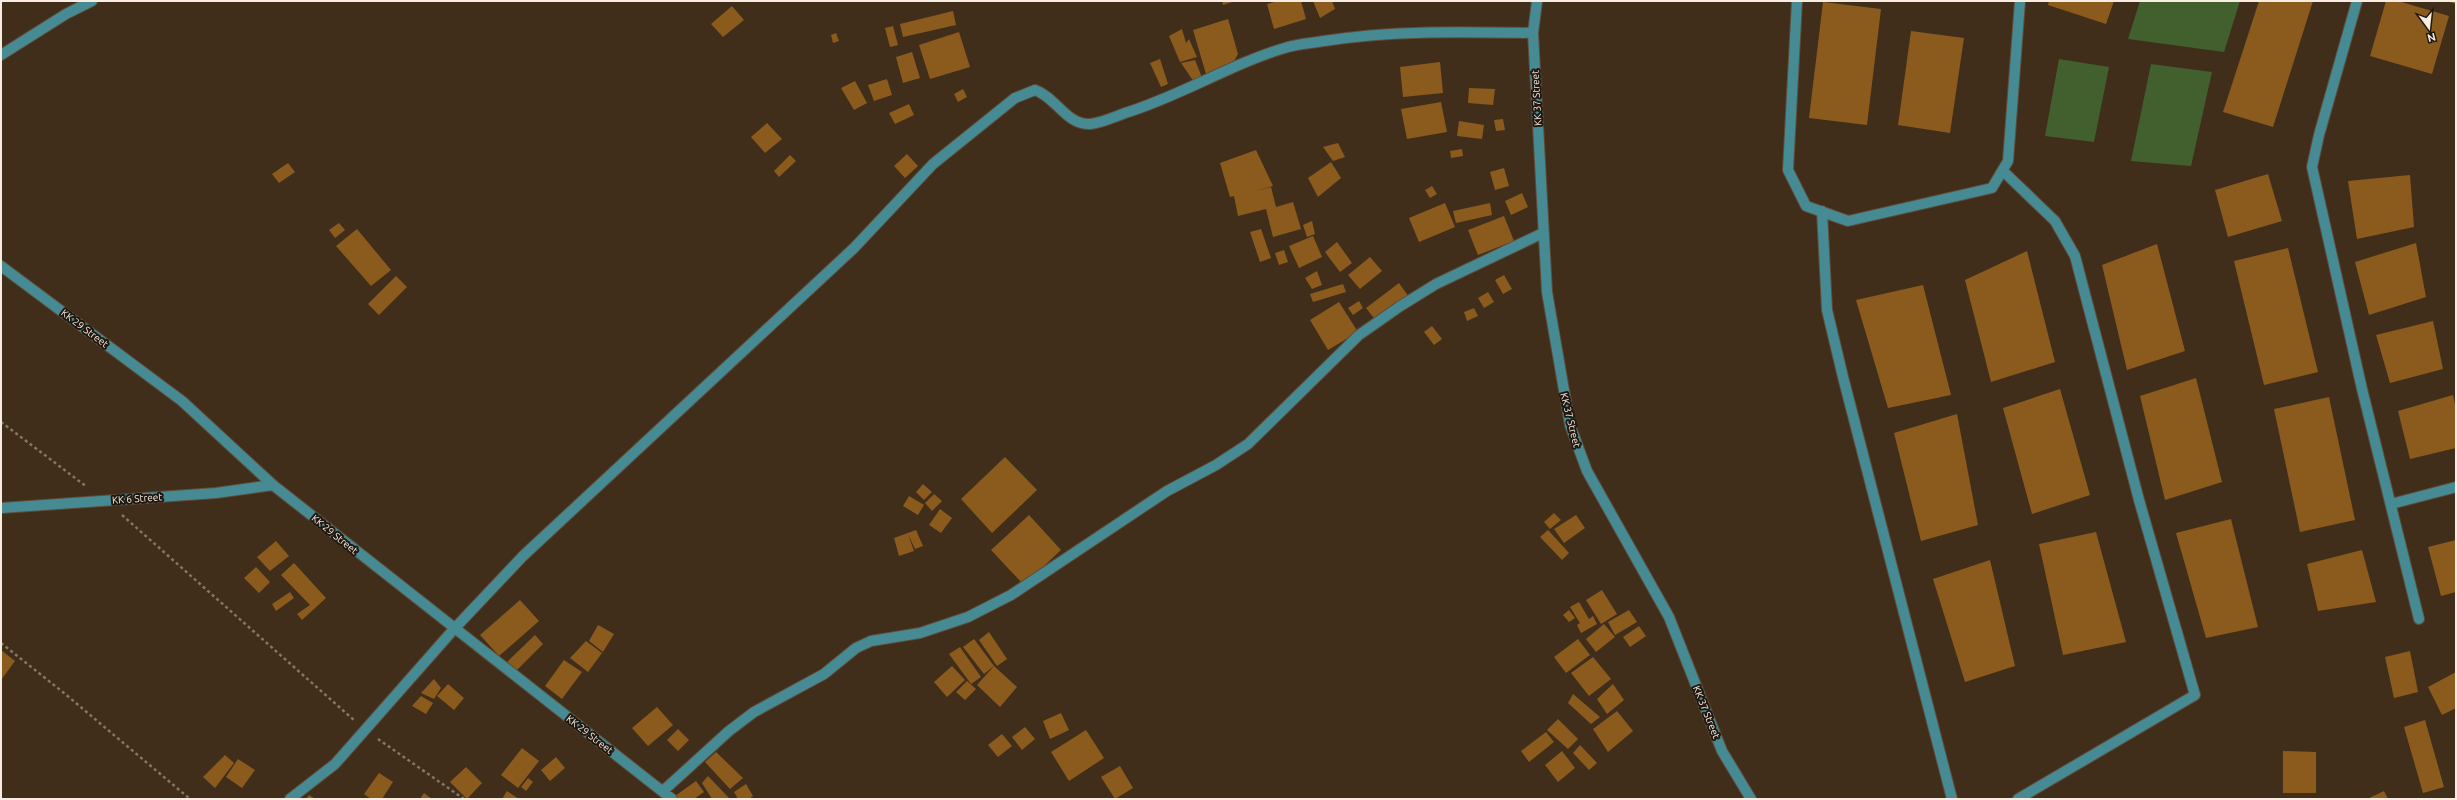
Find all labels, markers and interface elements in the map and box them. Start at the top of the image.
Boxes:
north arrow [2409,8,2449,48]
text: N [2426,31,2437,45]
street label: KK 37 Street [1530,70,1543,126]
street label: KK 29 Street [59,307,110,350]
street label: KK 37 Street [1558,392,1583,449]
street label: KK 6 Street [112,491,163,506]
street label: KK 29 Street [309,513,360,556]
street label: KK 37 Street [1691,684,1722,740]
street label: KK 29 Street [564,713,615,756]

